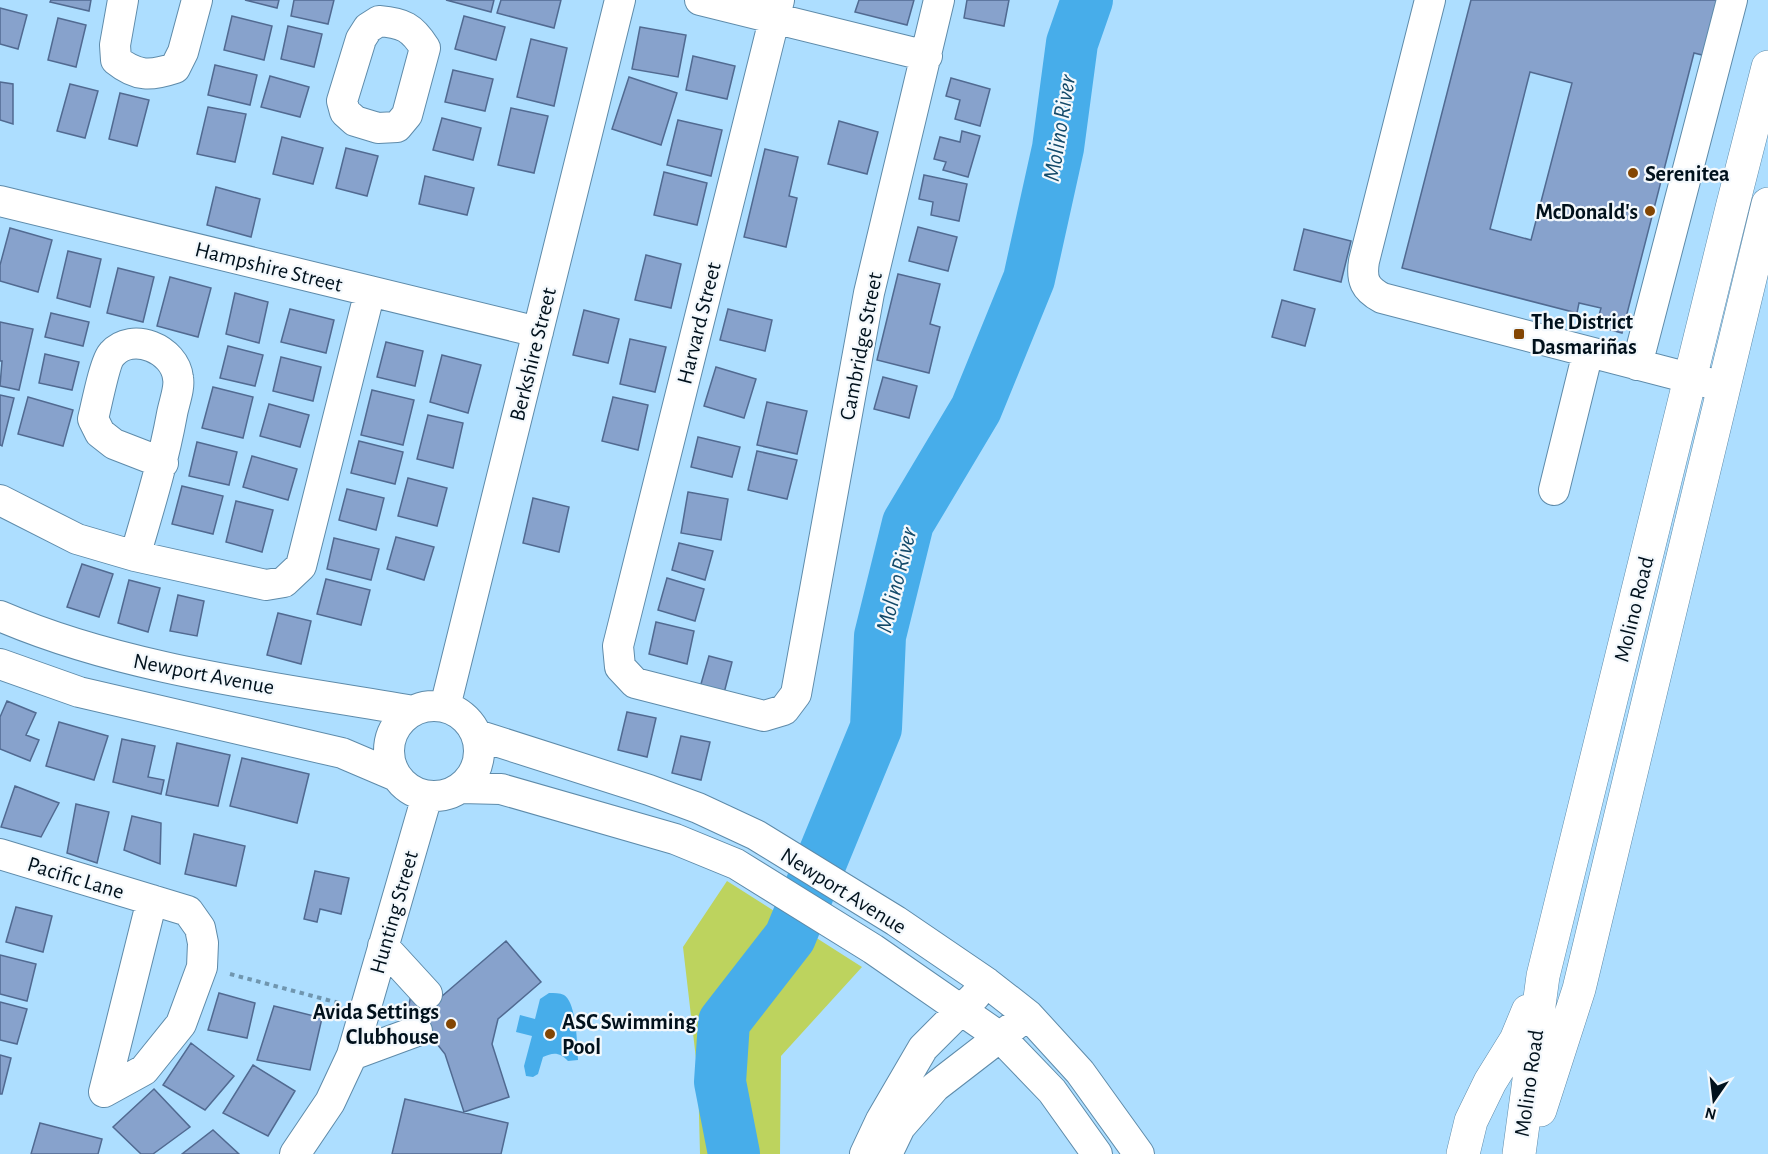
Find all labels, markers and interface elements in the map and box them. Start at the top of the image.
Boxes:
water label: Molino River [1040,72,1080,183]
place label: Serenitea [1645,163,1730,185]
marker: Serenitea [1626,166,1640,180]
place label: McDonald's [1536,201,1638,223]
marker: McDonald's [1643,204,1657,218]
street label: Hampshire Street [193,238,345,296]
street label: Harvard Street [673,260,725,386]
street label: Cambridge Street [836,270,886,422]
street label: Berkshire Street [506,285,560,423]
place label: The District Dasmariñas [1531,311,1637,358]
marker: The District Dasmariñas [1512,327,1526,341]
water label: Molino River [872,524,922,635]
street label: Molino Road [1610,554,1658,664]
street label: Newport Avenue [131,650,276,698]
street label: Newport Avenue [777,844,910,938]
street label: Hunting Street [366,848,422,976]
street label: Pacific Lane [25,853,127,903]
place label: Avida Settings Clubhouse [313,1001,439,1048]
place label: ASC Swimming Pool [562,1011,697,1058]
marker: Avida Settings Clubhouse [444,1017,458,1031]
marker: ASC Swimming Pool [543,1027,557,1041]
street label: Molino Road [1511,1028,1547,1138]
north arrow [1684,1070,1744,1130]
text: N [1703,1104,1718,1123]

